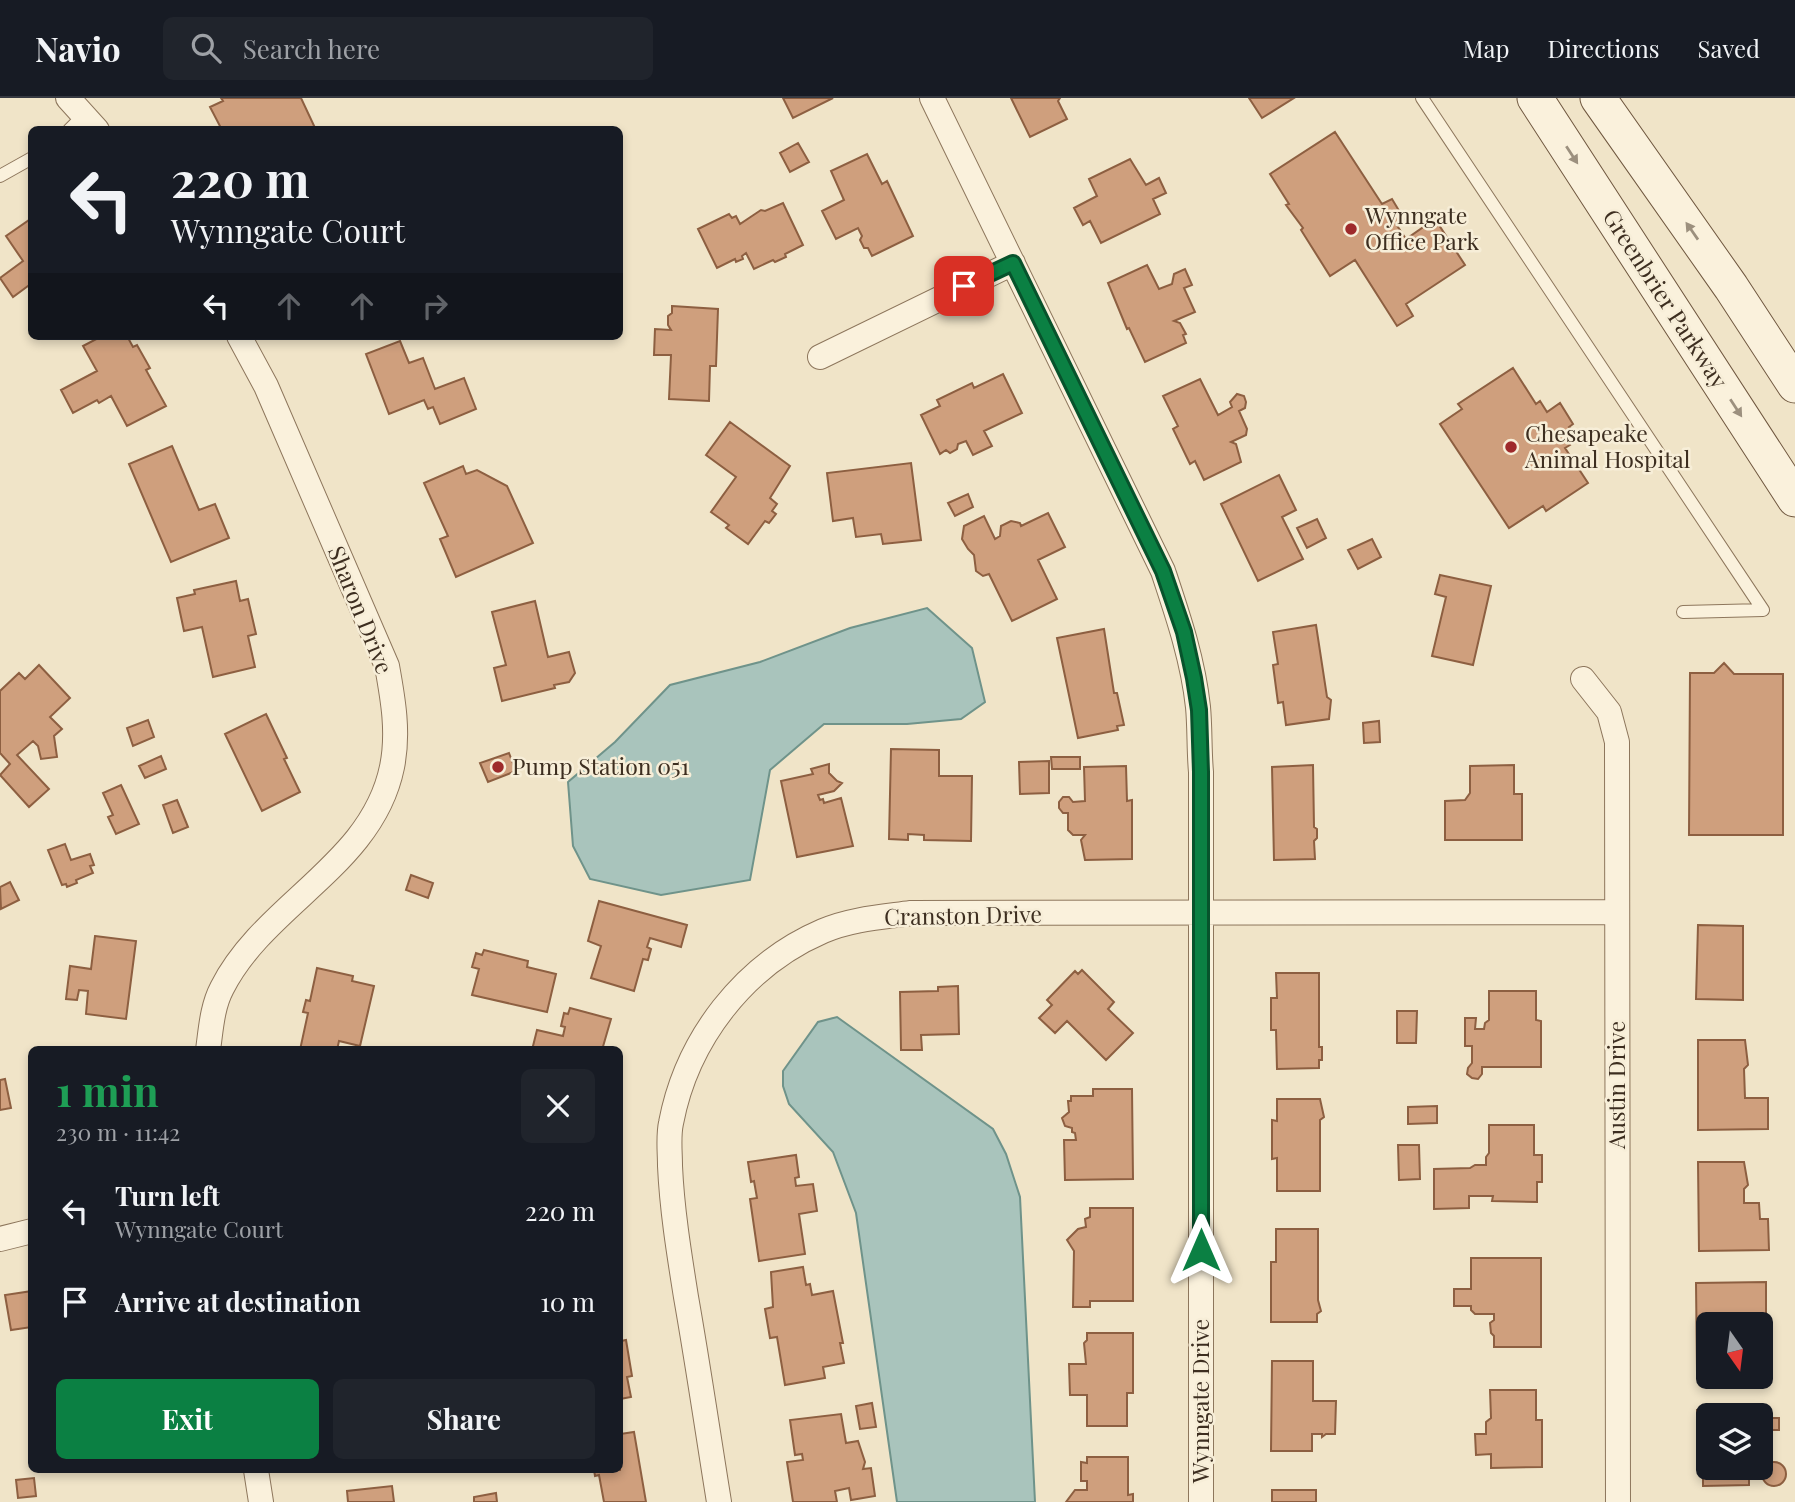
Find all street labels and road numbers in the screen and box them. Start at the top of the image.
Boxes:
street label: Greenbrier Parkway [1597,203,1736,394]
street label: Sharon Drive [322,541,401,678]
street label: Cranston Drive [884,898,1042,931]
street label: Austin Drive [1600,1021,1631,1150]
street label: Wynngate Drive [1184,1319,1215,1484]

